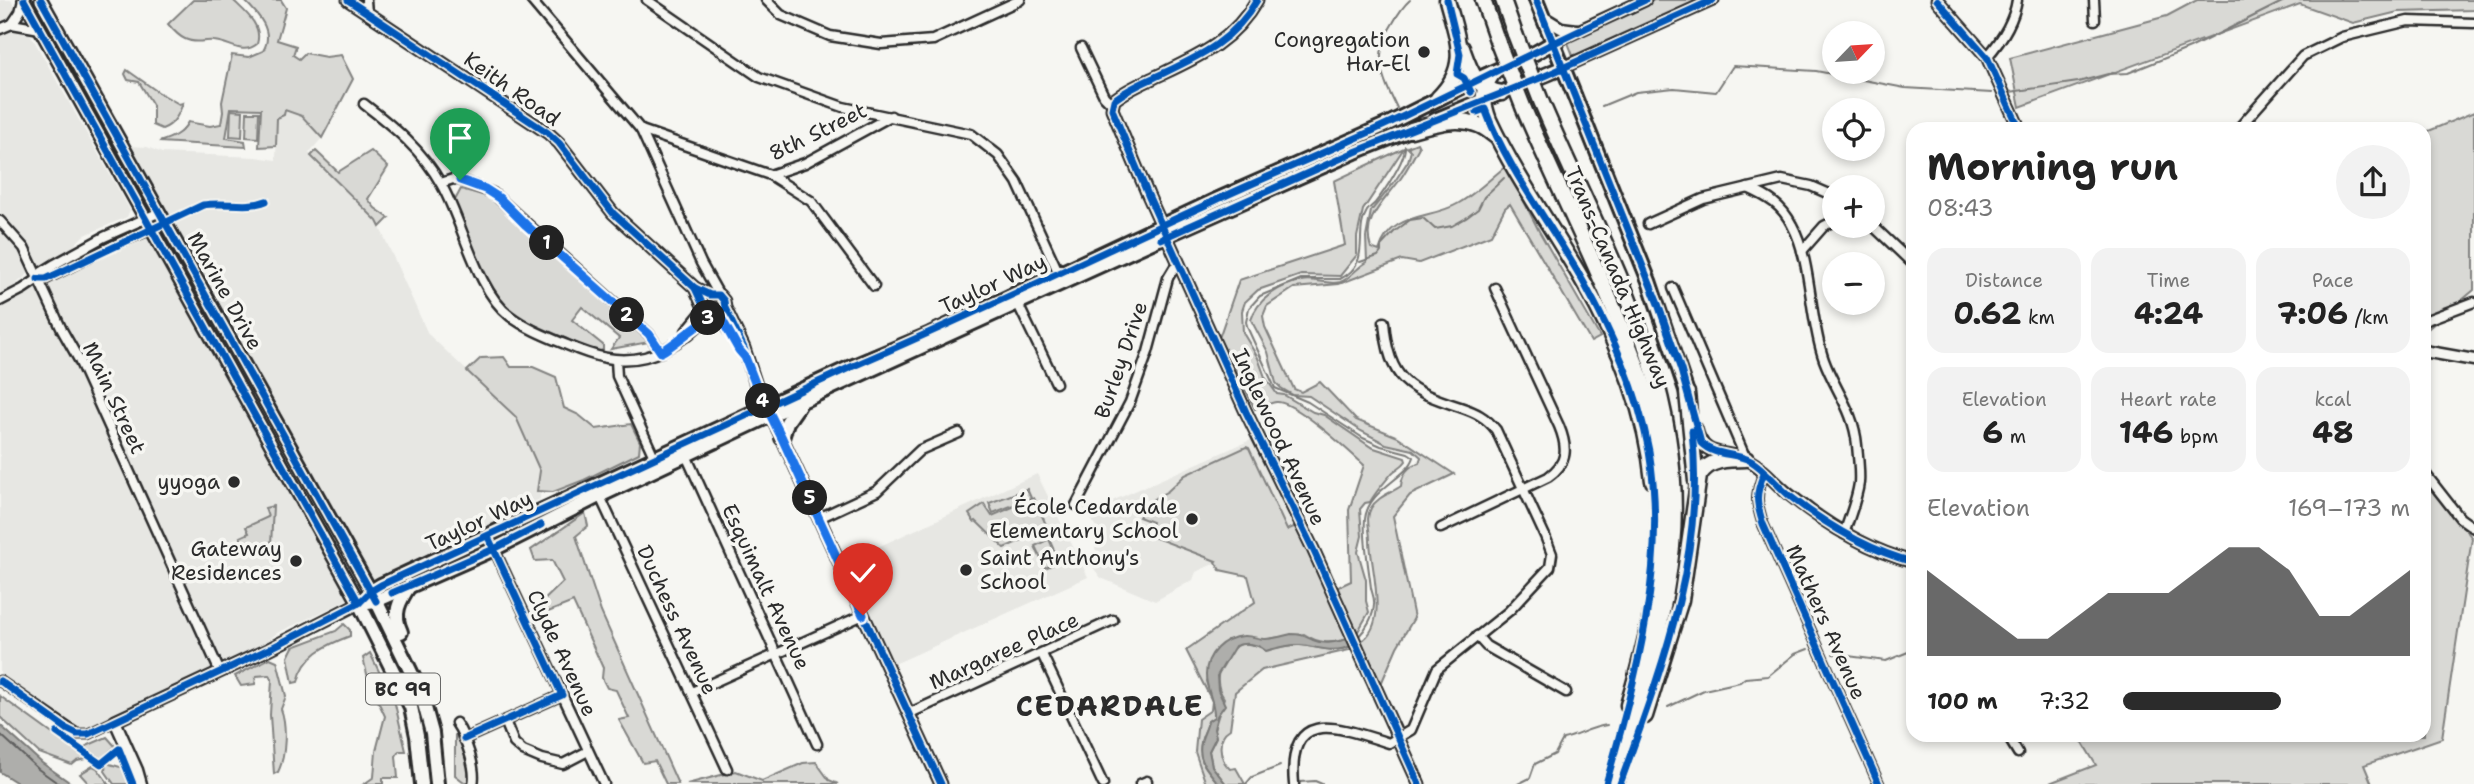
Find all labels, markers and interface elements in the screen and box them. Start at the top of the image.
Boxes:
north arrow [1822,21,1885,84]
map controls [1822,21,1885,315]
place label: Congregation Har-El [1274,26,1411,78]
marker: Congregation Har-El [1416,44,1432,60]
street label: Keith Road [458,45,566,133]
street label: 8th Street [765,96,871,168]
button: locate [1822,98,1885,161]
pin [430,108,490,180]
icon: arrive [441,119,479,157]
text: Morning run [1927,141,2178,192]
button: share [2336,145,2410,219]
street label: Trans-Canada Highway [1559,162,1677,392]
button: + [1822,175,1885,238]
text: 08:43 [1927,193,1994,223]
pin: 1 [530,226,564,260]
street label: Marine Drive [181,227,269,355]
text: 1 [542,230,551,255]
street label: Taylor Way [935,247,1051,321]
button: − [1822,252,1885,315]
text: Distance [1965,268,2043,293]
text: Time [2147,268,2190,293]
text: Pace [2312,268,2354,293]
text: 0.62 [1953,293,2022,334]
text: 4:24 [2134,293,2203,334]
text: 7:06 [2277,293,2348,334]
pin: 2 [610,298,644,332]
street label: Burley Drive [1088,298,1154,422]
pin: 3 [690,300,726,336]
text: 2 [620,302,633,327]
text: 3 [701,305,714,330]
text: km [2022,305,2055,330]
text: /km [2348,305,2389,330]
street label: Main Street [76,337,152,459]
street label: Inglewood Avenue [1226,344,1332,530]
pin: 4 [746,384,780,418]
text: Elevation [1962,387,2047,412]
text: Heart rate [2120,387,2217,412]
text: kcal [2314,387,2351,412]
text: 4 [756,388,769,413]
text: 6 [1982,412,2003,453]
text: 146 [2119,412,2174,453]
text: 48 [2312,412,2354,453]
text: m [2003,424,2026,449]
text: bpm [2174,424,2218,449]
place label: yyoga [158,468,220,496]
marker: yyoga [226,474,242,490]
pin: 5 [792,480,828,516]
street label: Taylor Way [421,484,537,558]
text: 5 [804,485,815,510]
place label: École Cedardale Elementary School [989,492,1179,545]
text: Elevation [1927,493,2030,523]
text: 169–173 m [2288,493,2410,523]
street label: Esquimalt Avenue [715,499,817,675]
marker: École Cedardale Elementary School [1184,511,1200,527]
place label: Gateway Residences [171,535,282,587]
street label: Mathers Avenue [1779,540,1873,704]
street label: Duchess Avenue [630,541,724,699]
pin [833,543,893,615]
place label: Saint Anthony's School [980,544,1139,596]
marker: Gateway Residences [288,553,304,569]
icon: check [844,554,882,592]
marker: Saint Anthony's School [958,562,974,578]
street label: Clyde Avenue [520,585,604,721]
street label: Margaree Place [925,606,1083,696]
road number: BC 99 [366,674,440,704]
text: 100 m [1927,686,1998,716]
text: 7:32 [2039,686,2090,716]
district label: CEDARDALE [1016,687,1204,725]

